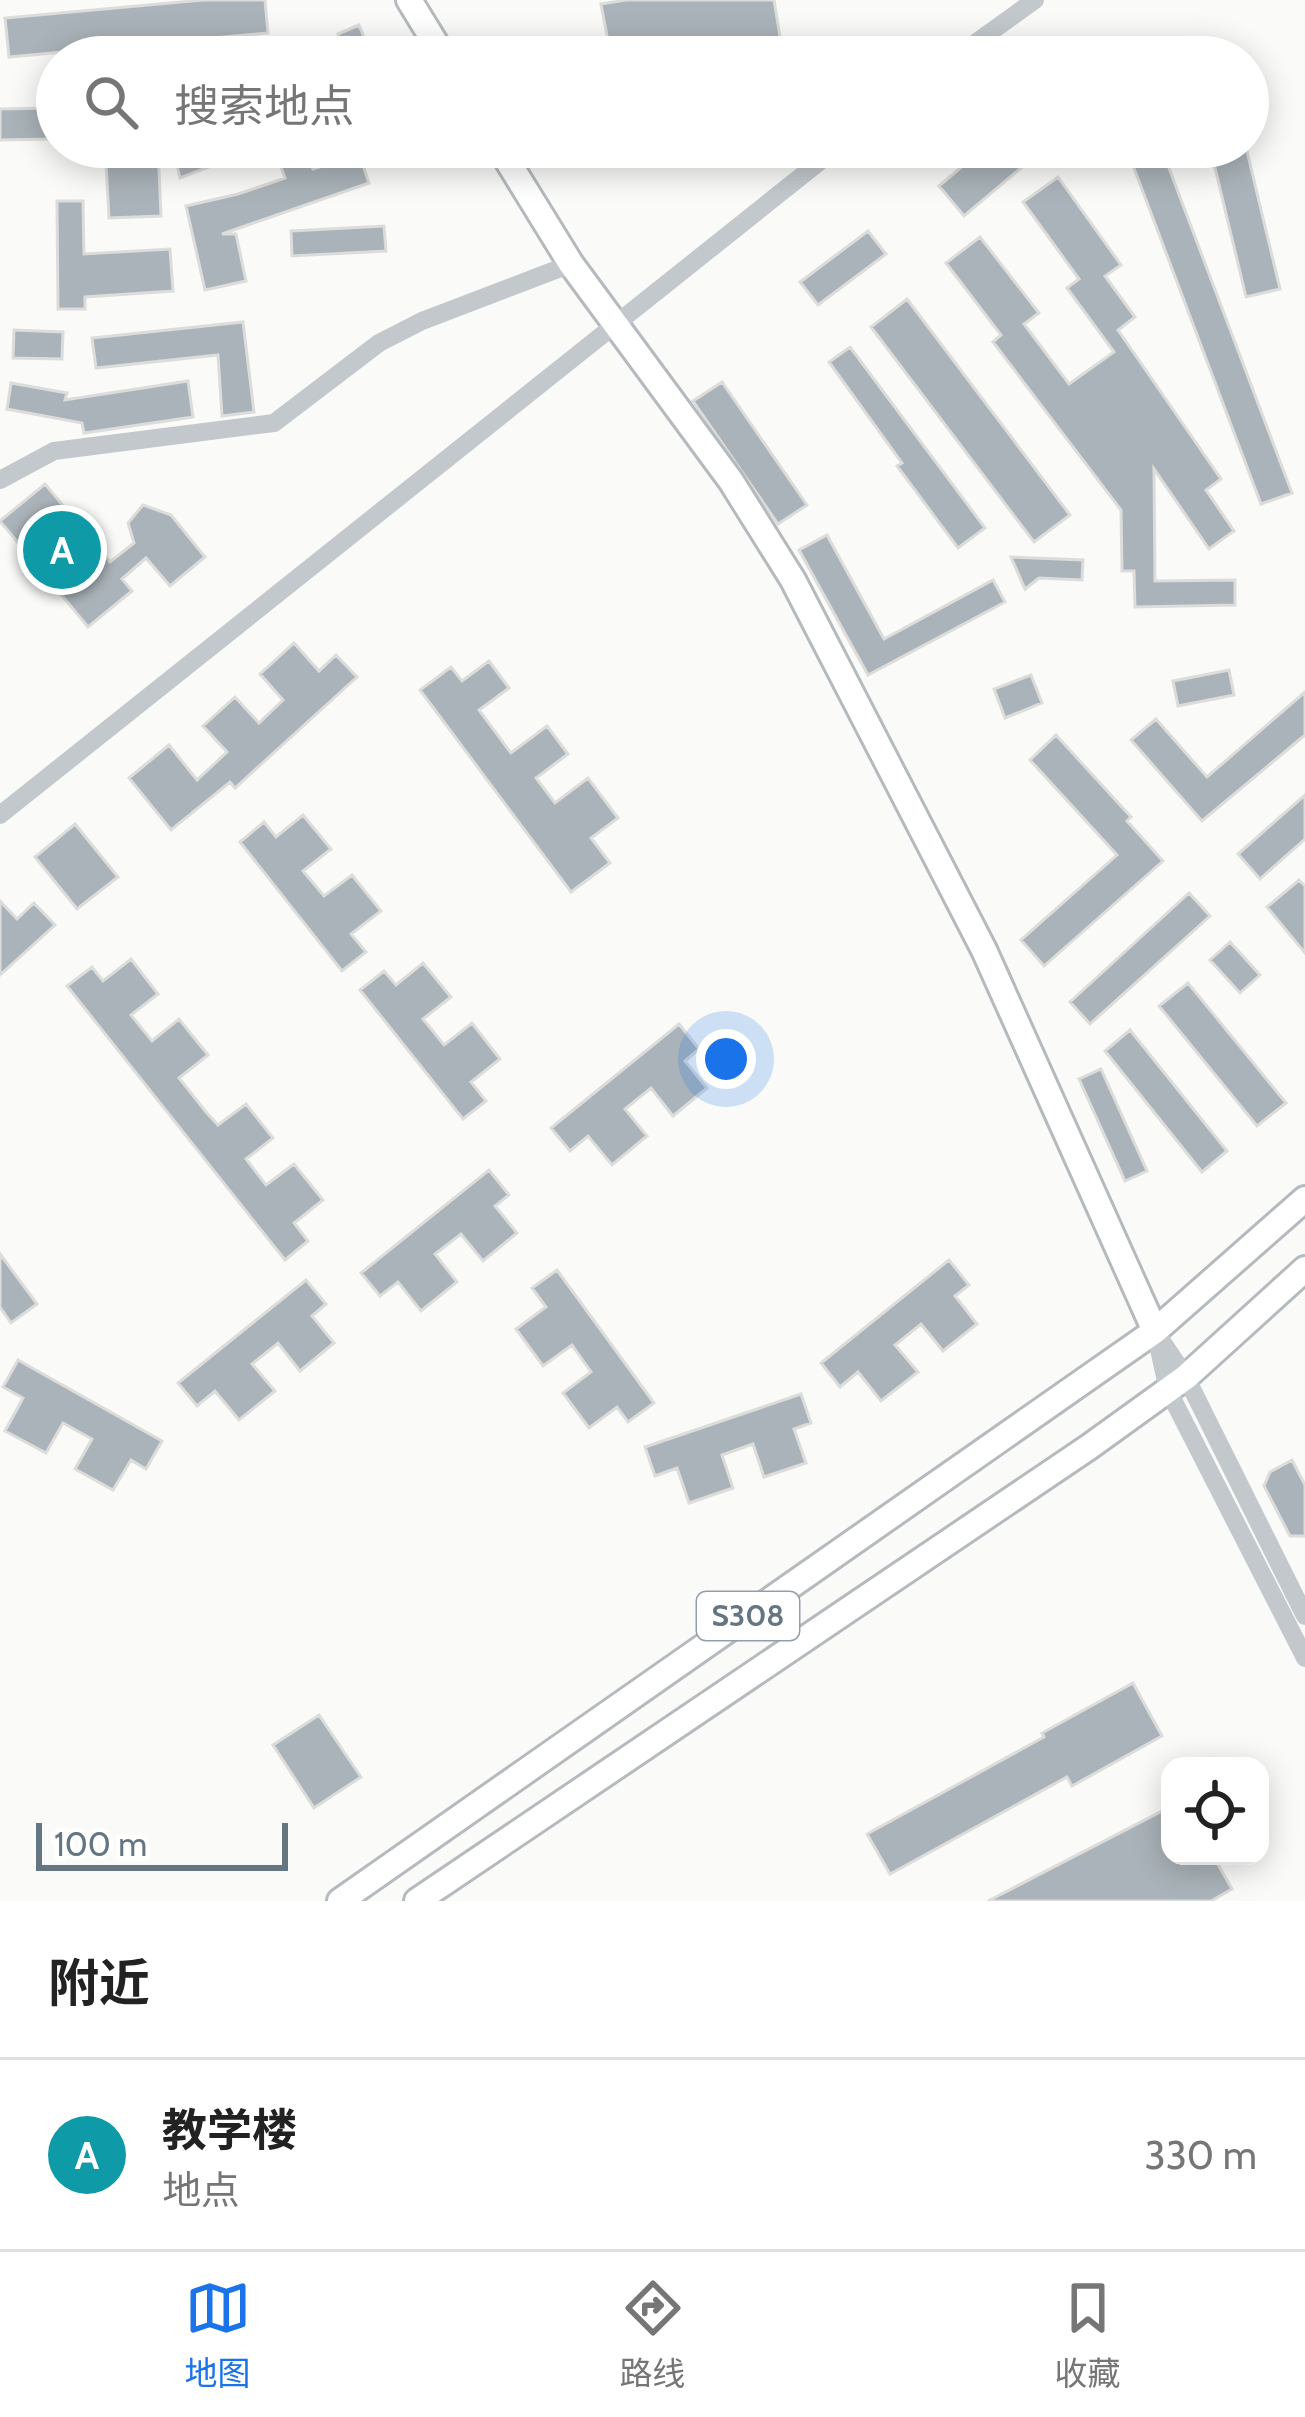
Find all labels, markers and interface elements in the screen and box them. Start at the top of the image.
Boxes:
search box [36,36,1269,168]
icon: search [78,69,144,135]
text: 搜索地点 [174,79,354,133]
pin: A [23,505,101,595]
your location [696,1029,756,1089]
road number: S308 [697,1592,799,1640]
map controls [1161,1757,1269,1865]
button: locate [1161,1757,1269,1865]
scale bar [36,1817,288,1870]
text: 100 m [54,1824,147,1864]
text: 附近 [48,1952,150,2014]
text: 教学楼 [162,2103,297,2157]
text: A [75,2131,99,2179]
text: 330 m [1145,2131,1257,2179]
text: 地点 [162,2166,240,2214]
tab: 地图 [185,2275,251,2395]
tab: 路线 [620,2275,686,2395]
tab: 收藏 [1055,2275,1121,2395]

